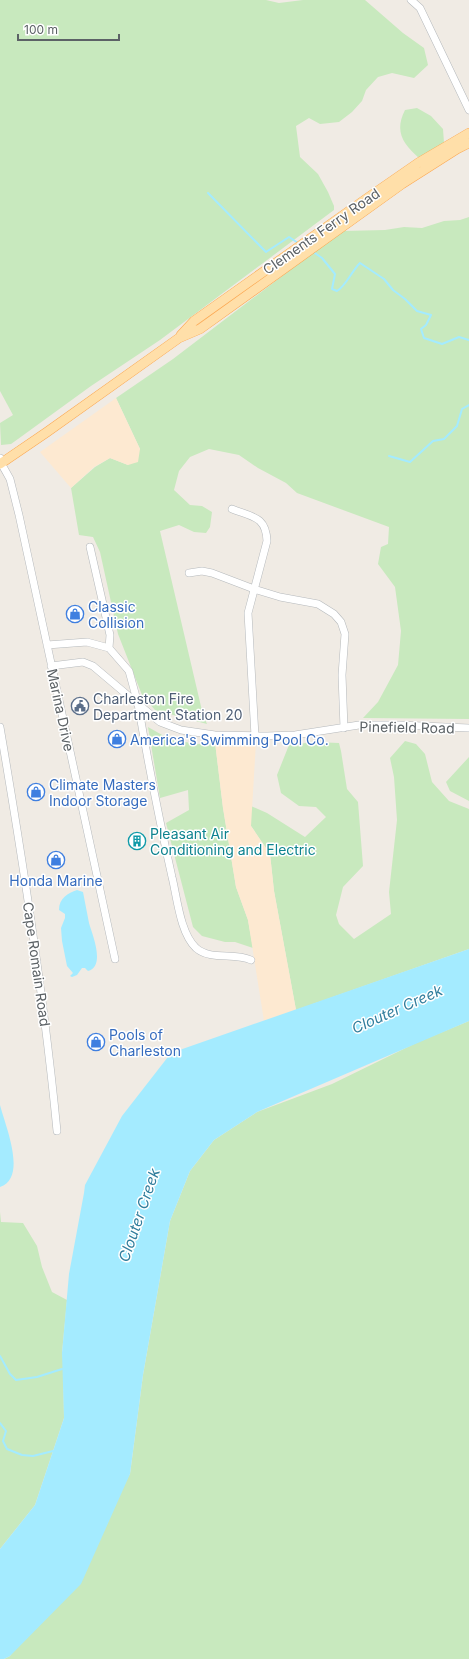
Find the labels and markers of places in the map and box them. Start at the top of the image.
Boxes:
place label: Classic Collision [88,598,144,631]
shop icon: Classic Collision [65,604,85,624]
place label: Charleston Fire Department Station 20 [93,690,243,723]
public building icon: Charleston Fire Department Station 20 [70,696,90,716]
shop icon: America's Swimming Pool Co. [107,729,127,749]
place label: America's Swimming Pool Co. [130,731,329,748]
place label: Climate Masters Indoor Storage [49,776,156,809]
shop icon: Climate Masters Indoor Storage [26,782,46,802]
place label: Pleasant Air Conditioning and Electric [150,825,316,858]
building icon: Pleasant Air Conditioning and Electric [127,831,147,851]
shop icon: Honda Marine [46,850,66,870]
place label: Honda Marine [9,872,103,889]
place label: Pools of Charleston [109,1026,181,1059]
shop icon: Pools of Charleston [86,1032,106,1052]

